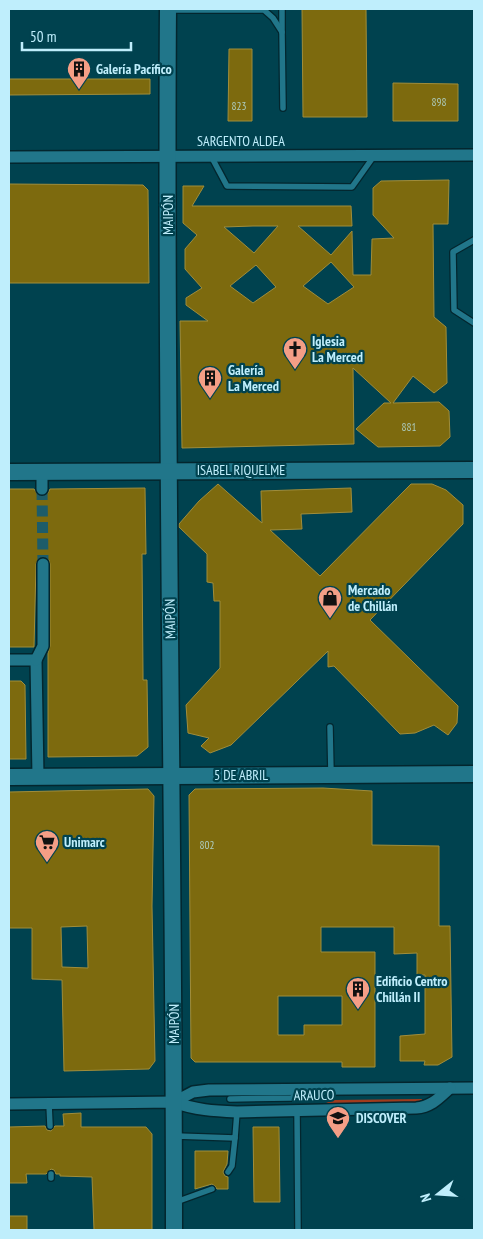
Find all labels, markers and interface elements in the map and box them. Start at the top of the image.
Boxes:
scale bar [22,20,131,52]
text: 50 m [30,27,56,46]
building icon: Galería Pacífico [66,56,92,90]
place label: Galería Pacífico [96,60,172,78]
house number: 898 [432,95,446,109]
house number: 823 [232,99,246,113]
street label: SARGENTO ALDEA [197,132,285,150]
street label: MAIPÓN [159,195,177,235]
place label: Iglesia La Merced [312,332,363,366]
church icon: Iglesia La Merced [282,336,308,370]
place label: Galería La Merced [228,361,279,395]
building icon: Galería La Merced [197,365,223,399]
house number: 881 [402,420,416,434]
street label: ISABEL RIQUELME [197,461,285,479]
place label: Mercado de Chillán [348,581,398,615]
shop icon: Mercado de Chillán [317,585,343,619]
street label: MAIPÓN [161,599,179,639]
street label: 5 DE ABRIL [214,766,268,784]
supermarket icon: Unimarc [34,829,60,863]
place label: Unimarc [64,833,105,851]
house number: 802 [200,838,214,852]
place label: Edificio Centro Chillán II [376,972,448,1006]
building icon: Edificio Centro Chillán II [345,976,371,1010]
street label: MAIPÓN [165,1004,183,1044]
street label: ARAUCO [293,1086,335,1104]
school or university icon: DISCOVER [325,1105,351,1139]
place label: DISCOVER [356,1109,406,1127]
north arrow [413,1169,463,1219]
text: N [416,1192,435,1204]

